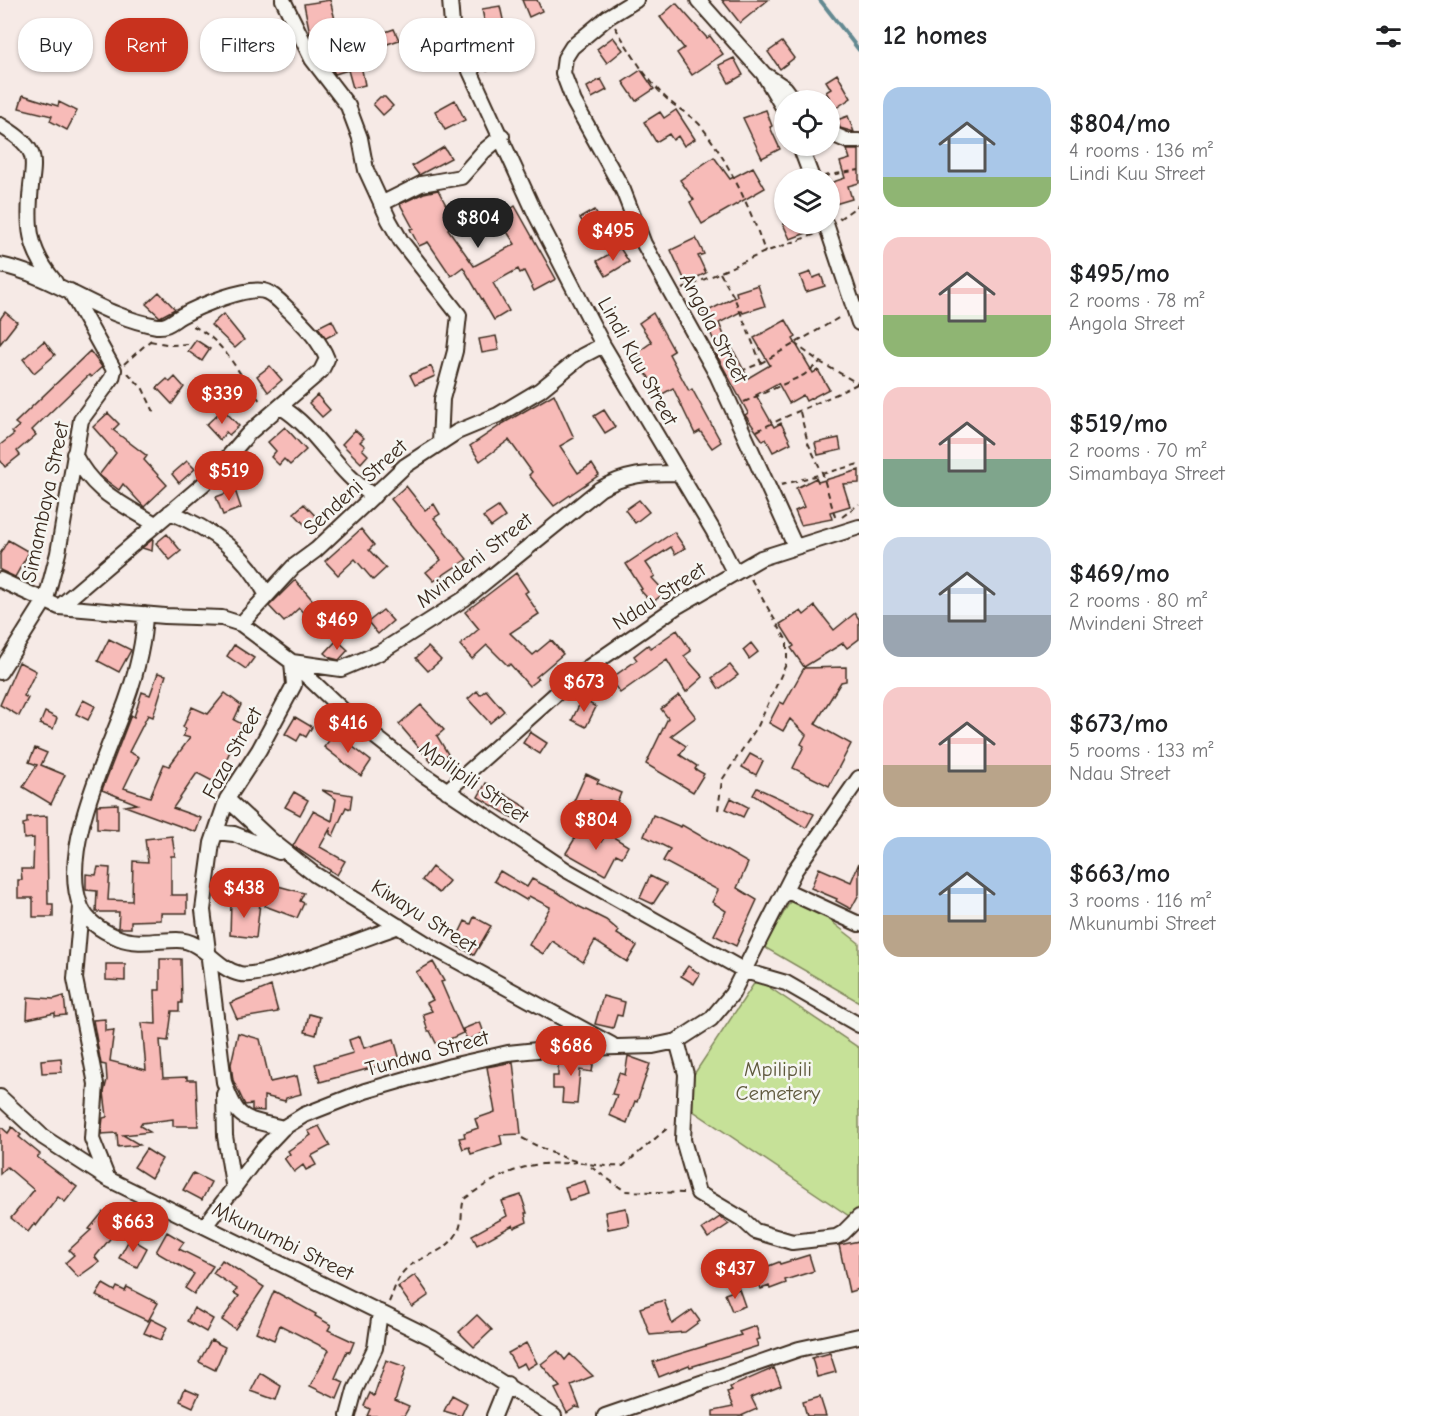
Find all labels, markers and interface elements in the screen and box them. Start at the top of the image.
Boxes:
chip: Buy [18,18,93,72]
chip: Rent [105,18,188,72]
chip: Filters [200,18,296,72]
chip: New [308,18,387,72]
chip: Apartment [399,18,535,72]
icon: filters [1372,20,1405,53]
text: 12 homes [883,21,987,51]
map controls [774,90,840,234]
button: locate [774,90,840,156]
text: $804/mo [1069,109,1171,139]
icon: home [931,111,1003,183]
text: 4 rooms · 136 m² [1069,139,1213,162]
text: Lindi Kuu Street [1069,162,1205,185]
button: layers [774,168,840,234]
pin: $804 [442,198,514,249]
text: $804 [456,206,500,229]
pin: $495 [577,211,649,262]
text: $495 [592,219,634,242]
text: $495/mo [1069,259,1170,289]
icon: home [931,261,1003,333]
street label: Angola Street [675,269,753,388]
text: 2 rooms · 78 m² [1069,289,1205,312]
street label: Lindi Kuu Street [593,293,684,430]
text: Angola Street [1069,312,1184,335]
pin: $339 [186,374,258,425]
text: $339 [201,382,243,405]
text: $519/mo [1069,409,1168,439]
icon: home [931,411,1003,483]
street label: Simambaya Street [16,419,74,584]
street label: Sendeni Street [298,433,413,540]
text: 2 rooms · 70 m² [1069,439,1206,462]
pin: $519 [193,451,265,502]
text: $519 [209,459,249,482]
text: Simambaya Street [1069,462,1225,485]
street label: Mvindeni Street [411,507,537,613]
street label: Ndau Street [608,557,711,635]
text: $469/mo [1069,559,1170,589]
icon: home [931,561,1003,633]
text: 2 rooms · 80 m² [1069,589,1207,612]
pin: $469 [301,600,373,651]
text: $469 [316,608,358,631]
text: Mvindeni Street [1069,612,1203,635]
pin: $673 [548,662,620,713]
text: $673 [563,670,605,693]
street label: Faza Street [197,702,267,803]
pin: $416 [312,703,384,754]
text: $673/mo [1069,709,1168,739]
text: $416 [328,711,368,734]
icon: home [931,711,1003,783]
street label: Mpilipili Street [415,736,534,829]
text: 5 rooms · 133 m² [1069,739,1213,762]
text: Ndau Street [1069,762,1170,785]
pin: $804 [560,800,632,851]
text: $804 [574,808,618,831]
text: $663/mo [1069,859,1170,889]
icon: home [931,861,1003,933]
pin: $438 [208,868,280,919]
street label: Kiwayu Street [367,874,482,958]
text: $438 [223,876,265,899]
text: 3 rooms · 116 m² [1069,889,1211,912]
text: Mkunumbi Street [1069,912,1215,935]
street label: Tundwa Street [363,1025,492,1081]
pin: $686 [535,1026,607,1077]
text: $686 [549,1034,593,1057]
park label: Mpilipili Cemetery [736,1057,821,1105]
street label: Mkunumbi Street [209,1197,358,1286]
pin: $663 [97,1202,169,1253]
text: $663 [112,1210,154,1233]
pin: $437 [699,1249,771,1300]
text: $437 [715,1257,755,1280]

